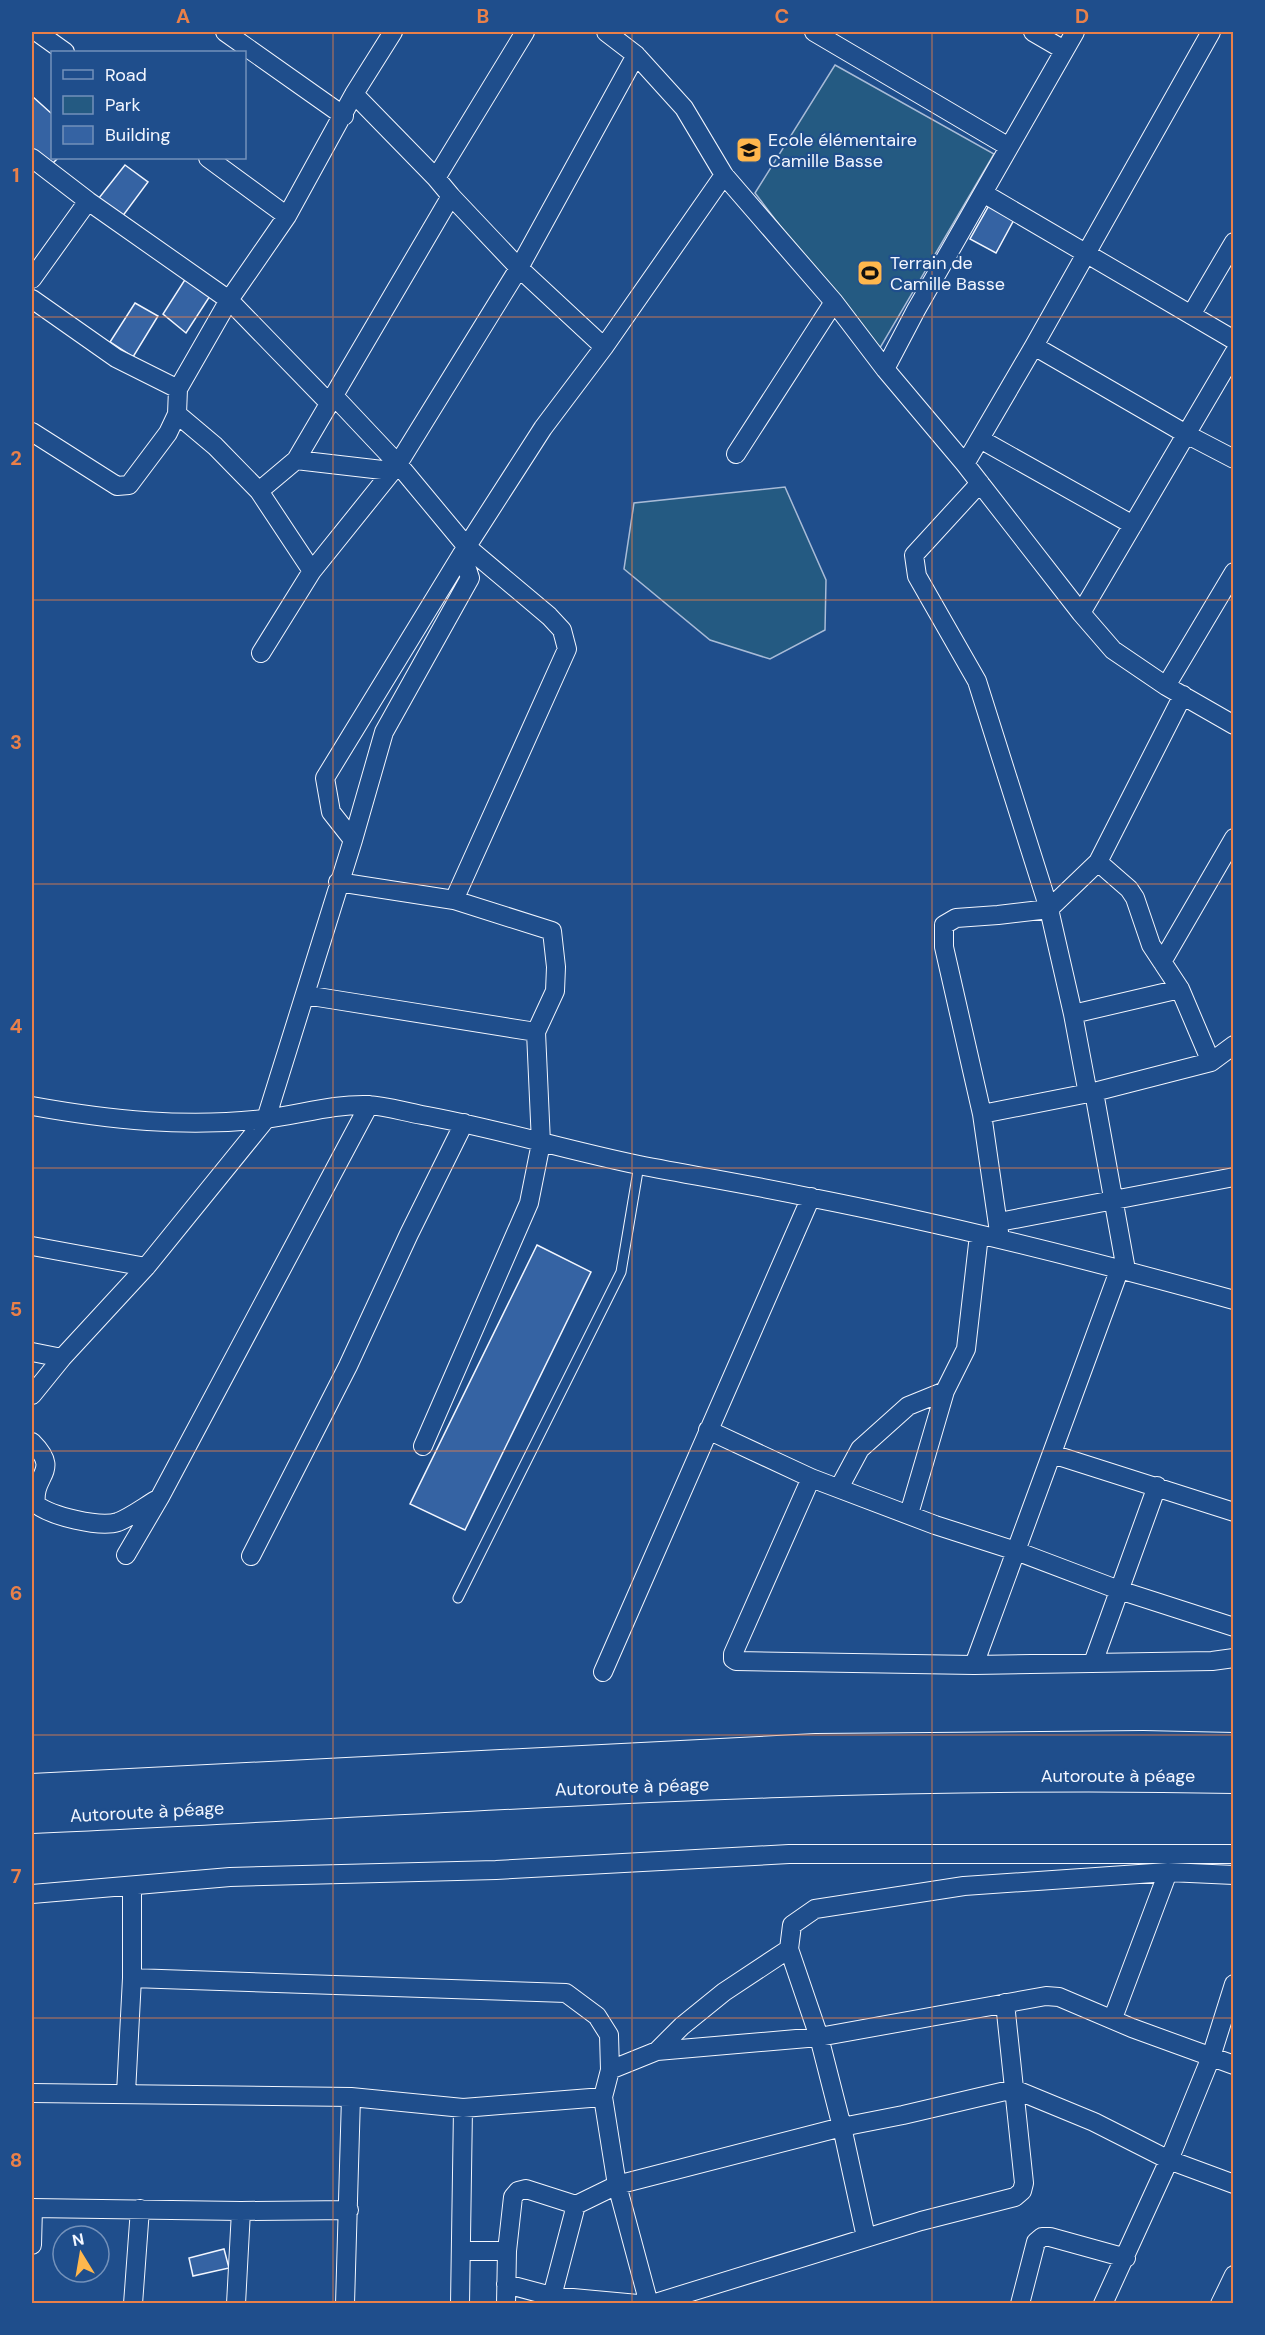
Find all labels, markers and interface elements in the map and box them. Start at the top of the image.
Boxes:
text: A [176,3,190,29]
text: B [477,3,489,29]
text: C [775,3,789,29]
text: D [1075,3,1089,29]
legend [51,51,246,159]
text: Road [105,63,147,87]
text: Park [105,93,141,117]
text: Building [105,123,170,147]
place label: Ecole élémentaire Camille Basse [768,128,917,173]
school or university icon: Ecole élémentaire Camille Basse [734,135,764,165]
text: 1 [12,162,20,188]
place label: Terrain de Camille Basse [890,251,1005,296]
sports icon: Terrain de Camille Basse [855,258,885,288]
text: 2 [10,445,22,471]
text: 3 [10,729,22,755]
text: 4 [10,1013,23,1039]
text: 5 [10,1296,22,1322]
text: 6 [10,1580,22,1606]
street label: Autoroute à péage [1041,1764,1195,1788]
street label: Autoroute à péage [554,1772,710,1802]
street label: Autoroute à péage [69,1796,225,1828]
text: 7 [11,1863,22,1889]
text: 8 [10,2147,22,2173]
north arrow [51,2224,111,2284]
text: N [71,2228,86,2251]

